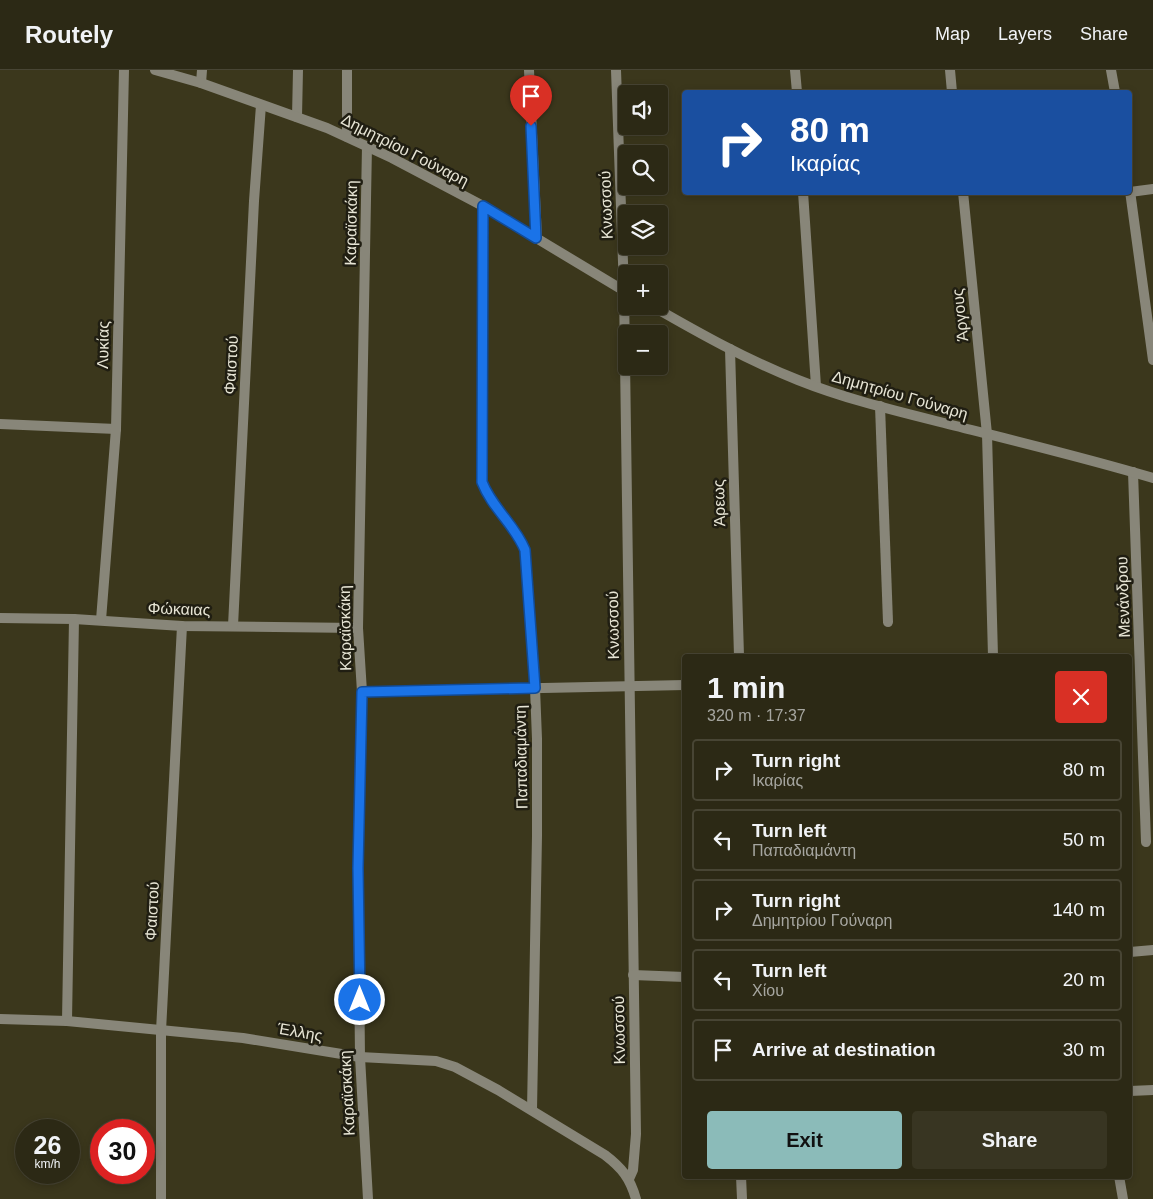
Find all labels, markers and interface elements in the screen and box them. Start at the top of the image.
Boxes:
text: Routely [25,21,113,48]
text: Map [935,24,970,44]
text: Layers [998,24,1052,44]
text: Share [1080,24,1128,44]
pin [510,75,552,126]
icon: arrive [517,82,545,110]
map controls [618,85,668,375]
button: sound [618,85,668,135]
icon: right [707,110,772,175]
text: 80 m [790,110,870,149]
street label: Δημητρίου Γούναρη [339,111,471,189]
button: search [618,145,668,195]
text: Ικαρίας [790,151,860,176]
street label: Κνωσσού [596,170,616,240]
street label: Καραϊσκάκη [342,180,360,266]
button: layers [618,205,668,255]
button: + [618,265,668,315]
street label: Άργους [949,287,971,342]
street label: Λυκίας [94,321,112,369]
button: − [618,325,668,375]
street label: Φαιστού [221,335,241,395]
street label: Δημητρίου Γούναρη [830,367,970,423]
street label: Άρεως [710,479,728,527]
street label: Μενάνδρου [1113,556,1133,638]
street label: Καραϊσκάκη [336,585,354,671]
street label: Κνωσσού [604,591,622,659]
street label: Φώκαιας [147,599,211,619]
text: 1 min [707,671,785,704]
button: close [1055,671,1107,723]
street label: Παπαδιαμάντη [512,705,530,809]
text: 320 m · 17:37 [707,707,806,724]
text: Turn right [752,750,840,771]
icon: right [709,756,737,784]
text: 80 m [1063,759,1105,780]
text: Ικαρίας [752,772,803,789]
text: Turn left [752,820,827,841]
icon: left [709,826,737,854]
text: 50 m [1063,829,1105,850]
text: Παπαδιαμάντη [752,842,856,859]
street label: Φαιστού [142,881,162,941]
text: Turn right [752,890,840,911]
icon: right [709,896,737,924]
text: 140 m [1052,899,1105,920]
text: Δημητρίου Γούναρη [752,912,892,929]
text: Turn left [752,960,827,981]
icon: left [709,966,737,994]
text: 20 m [1063,969,1105,990]
position arrow [333,973,385,1025]
text: Χίου [752,982,784,999]
street label: Κνωσσού [610,996,628,1064]
street label: Έλλης [275,1020,324,1044]
icon: arrive [709,1036,737,1064]
text: Arrive at destination [752,1039,936,1060]
text: 30 m [1063,1039,1105,1060]
street label: Καραϊσκάκη [336,1050,358,1136]
button: Exit [707,1111,902,1169]
button: Share [912,1111,1107,1169]
speed limit sign: 30 [90,1119,155,1184]
text: 26 [34,1131,61,1159]
text: km/h [34,1157,61,1171]

